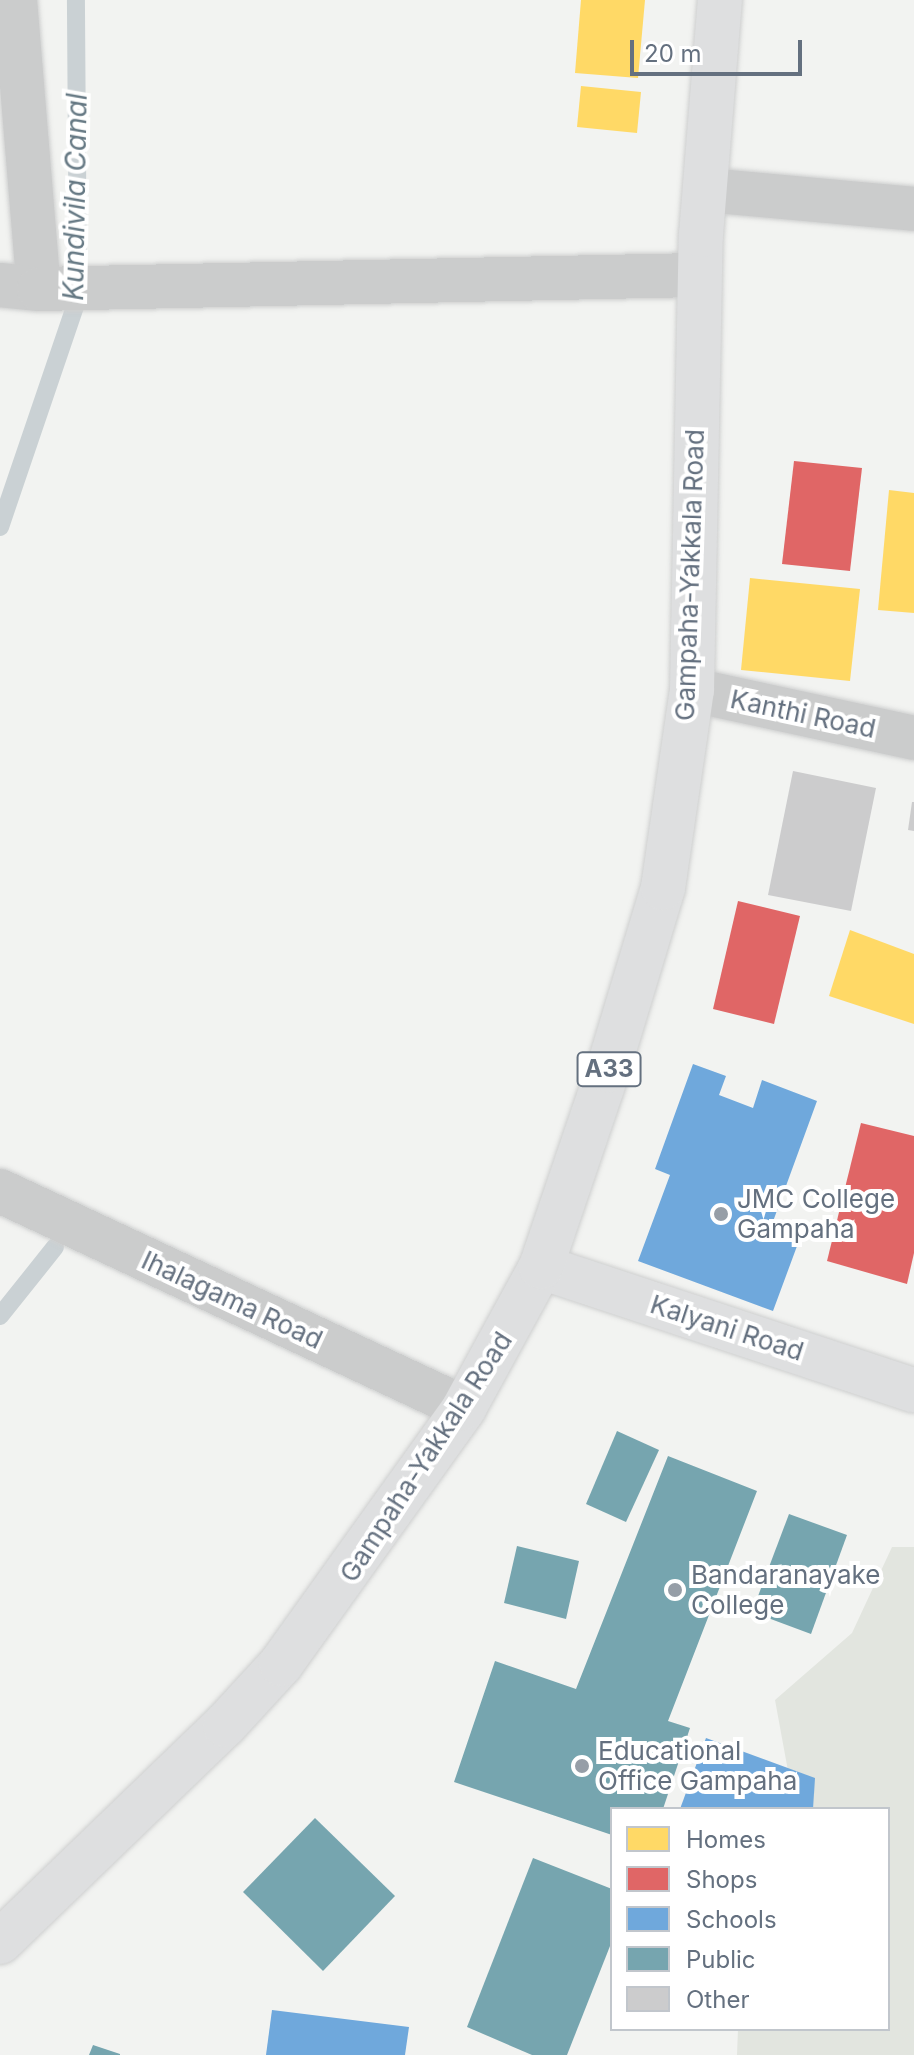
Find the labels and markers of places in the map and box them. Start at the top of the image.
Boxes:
place label: JMC College Gampaha [737,1183,895,1244]
marker: JMC College Gampaha [712,1205,730,1223]
place label: Bandaranayake College [691,1559,880,1620]
marker: Bandaranayake College [666,1581,684,1599]
place label: Educational Office Gampaha [598,1735,797,1796]
marker: Educational Office Gampaha [573,1757,591,1775]

